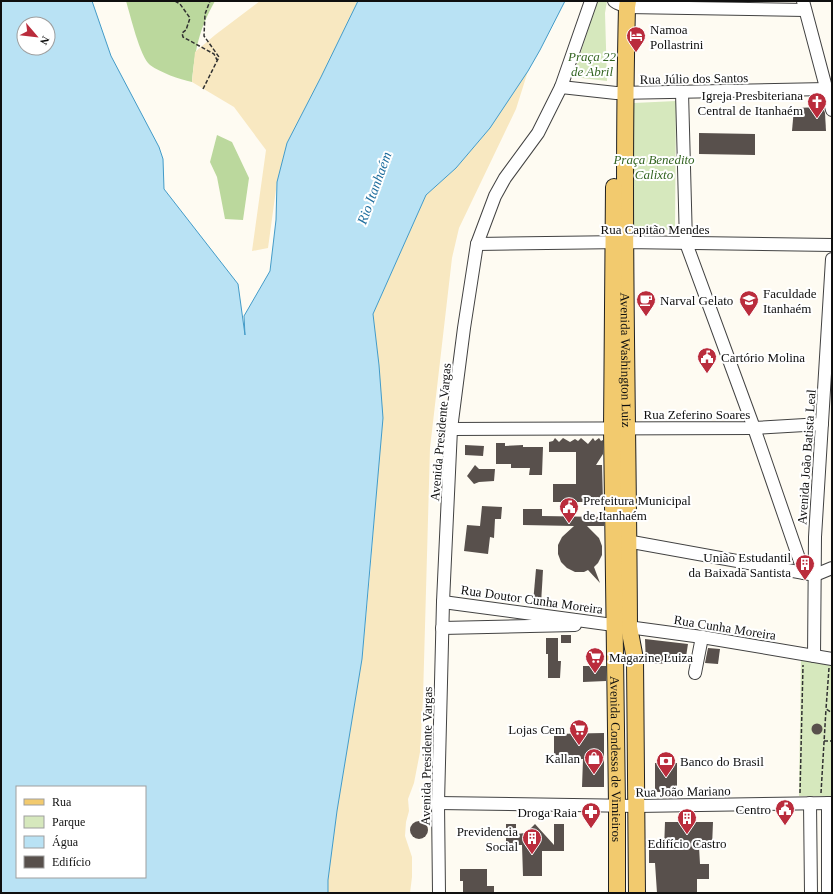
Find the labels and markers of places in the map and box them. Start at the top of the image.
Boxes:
place label: Namoa Pollastrini [650,22,704,52]
hotel icon: Namoa Pollastrini [625,25,647,53]
place label: Igreja Presbiteriana Central de Itanhaém [698,88,803,118]
church icon: Igreja Presbiteriana Central de Itanhaém [806,91,828,119]
place label: Faculdade Itanhaém [763,286,817,316]
cafe icon: Narval Gelato [635,289,657,317]
school or university icon: Faculdade Itanhaém [738,289,760,317]
place label: Narval Gelato [660,293,733,308]
public building icon: Cartório Molina [696,346,718,374]
place label: Cartório Molina [721,350,805,365]
place label: Prefeitura Municipal de Itanhaém [583,493,691,523]
public building icon: Prefeitura Municipal de Itanhaém [558,496,580,524]
place label: União Estudantil da Baixada Santista [688,550,791,580]
building icon: União Estudantil da Baixada Santista [794,553,816,581]
supermarket icon: Magazine Luiza [584,646,606,674]
place label: Magazine Luiza [609,650,693,665]
supermarket icon: Lojas Cem [568,718,590,746]
place label: Lojas Cem [508,722,565,737]
shop icon: Kallan [583,747,605,775]
bank icon: Banco do Brasil [655,750,677,778]
place label: Kallan [545,751,580,766]
place label: Banco do Brasil [680,754,764,769]
public building icon: Centro [774,798,796,826]
pharmacy icon: Droga Raia [580,801,602,829]
place label: Centro [736,802,771,817]
place label: Droga Raia [517,805,577,820]
building icon: Edifício Castro [676,807,698,835]
place label: Previdencia Social [457,824,518,854]
building icon: Previdencia Social [521,827,543,855]
place label: Edifício Castro [647,836,727,851]

